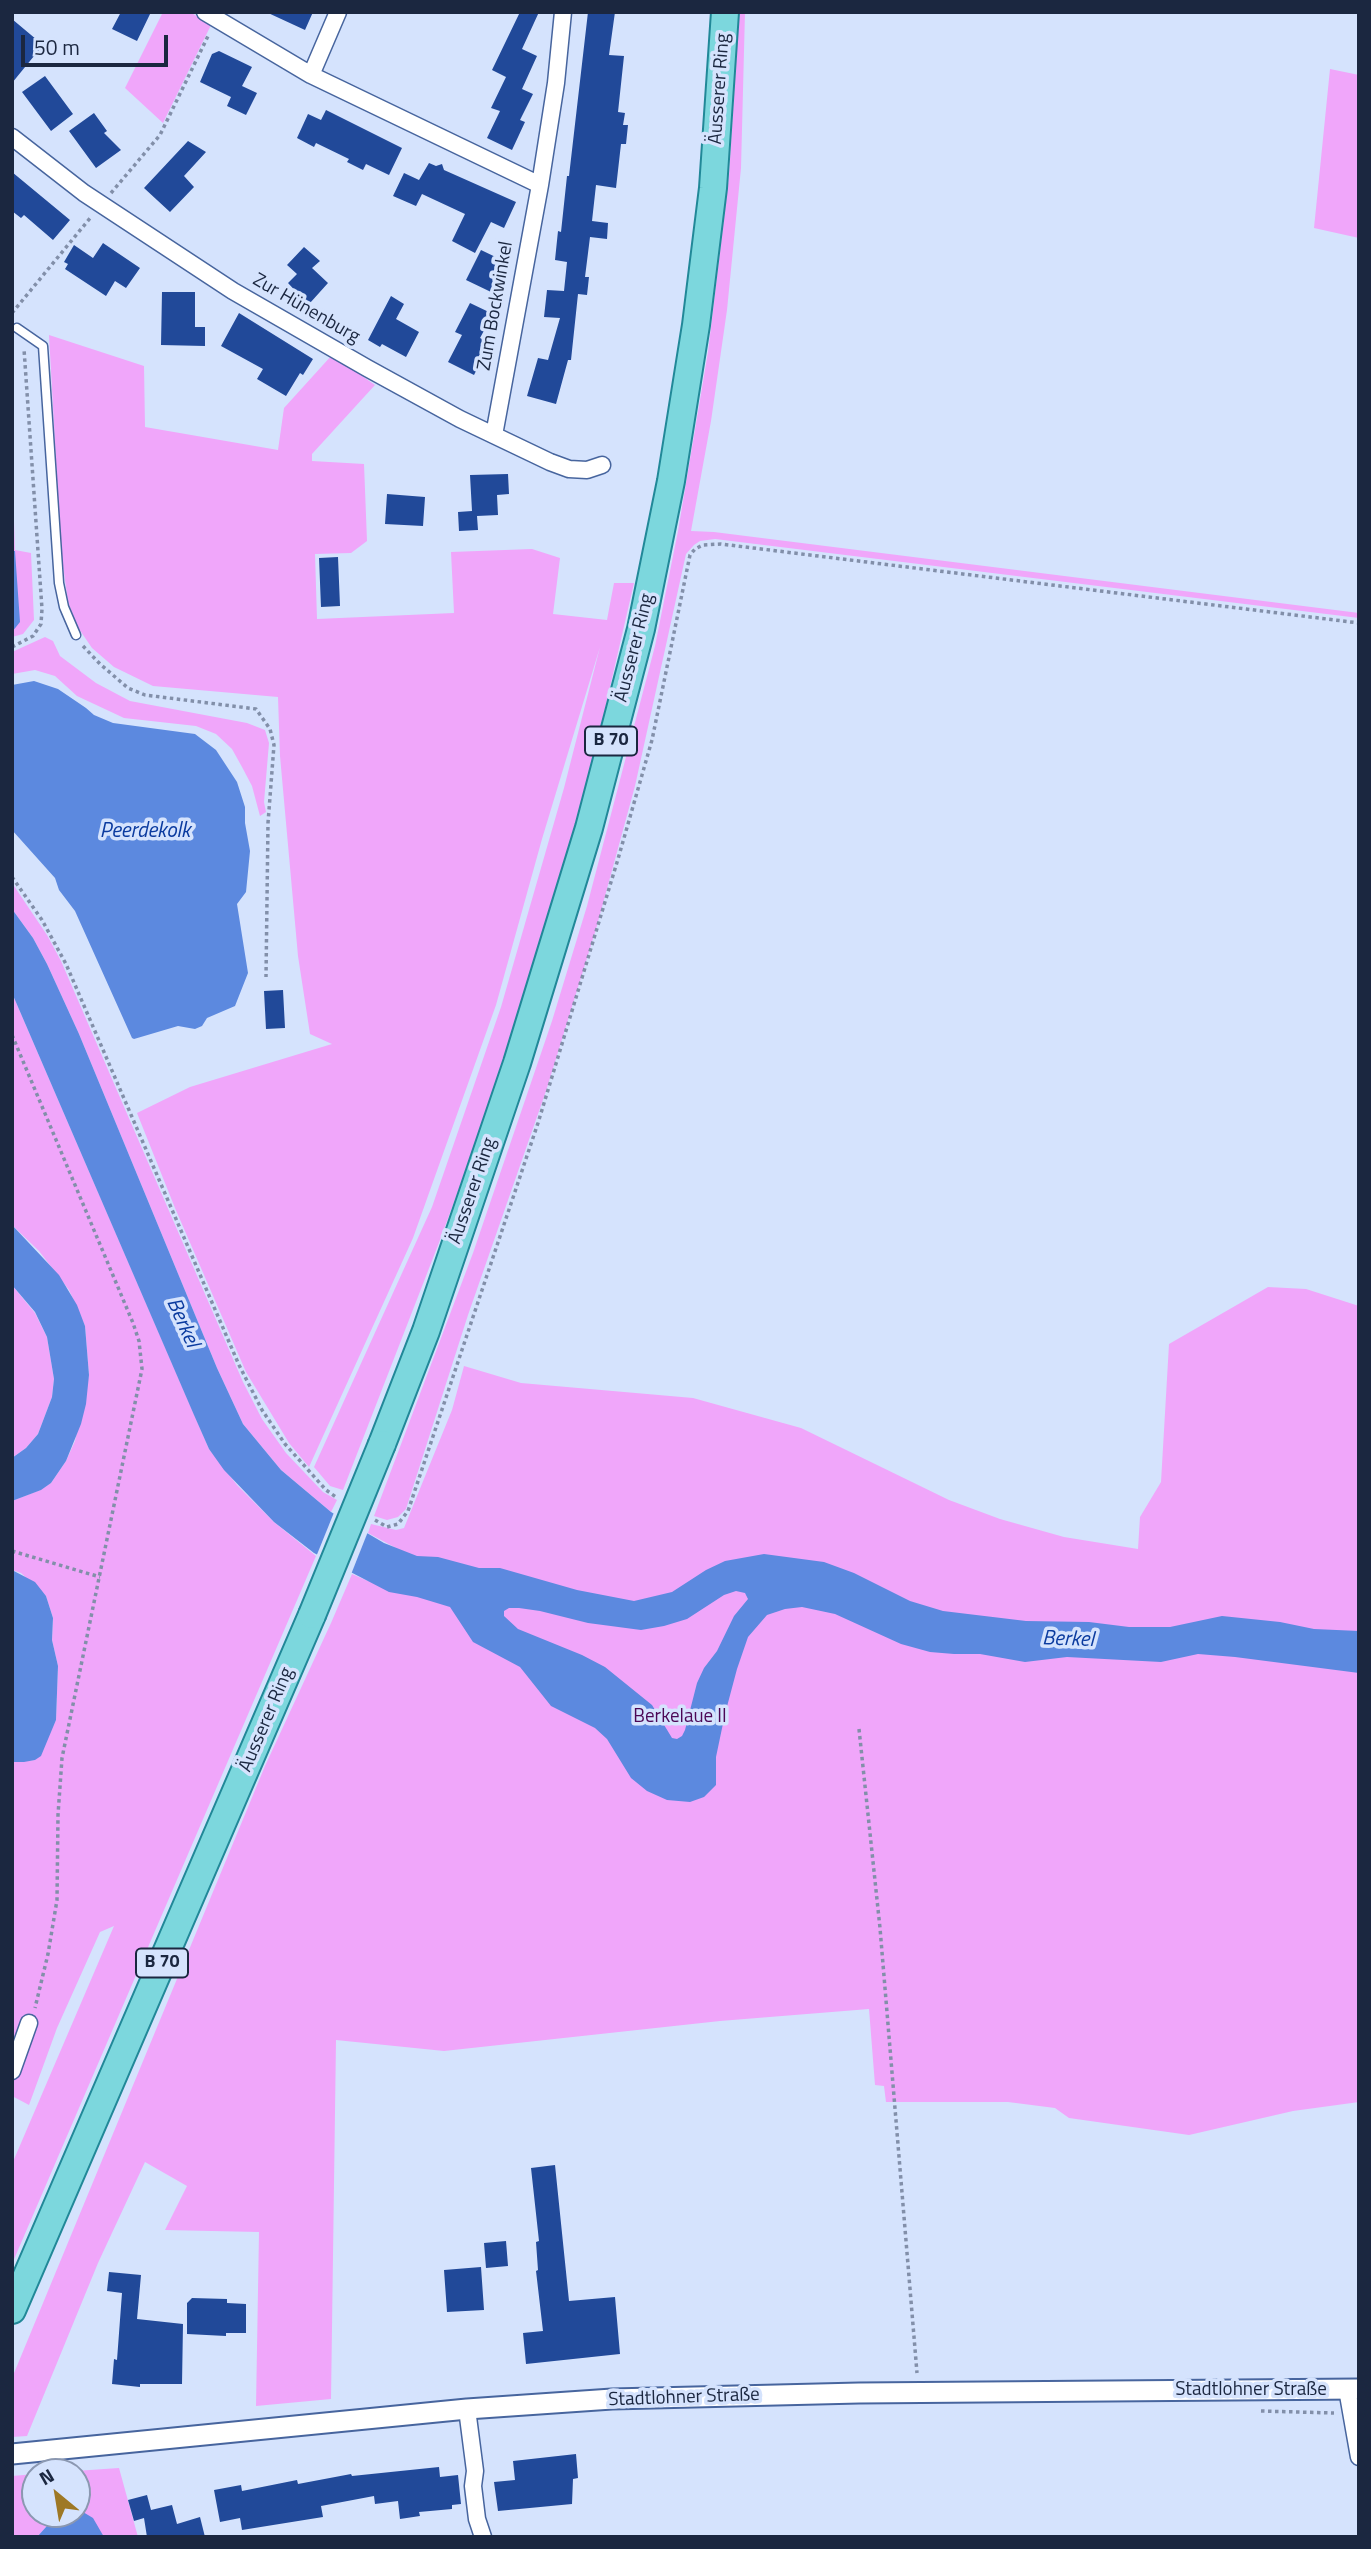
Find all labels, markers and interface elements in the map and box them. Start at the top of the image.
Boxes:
scale bar [24,21,172,65]
text: 50 m [34,31,80,63]
street label: Äusserer Ring [705,33,735,145]
street label: Zum Bockwinkel [473,240,519,372]
street label: Zur Hünenburg [248,269,364,349]
street label: Äusserer Ring [610,591,660,705]
road number: B 70 [585,726,637,756]
water label: Peerdekolk [100,819,190,845]
street label: Äusserer Ring [444,1135,502,1247]
water label: Berkel [160,1294,204,1352]
water label: Berkel [1042,1627,1094,1653]
street label: Äusserer Ring [235,1664,299,1776]
park label: Berkelaue II [633,1706,727,1728]
road number: B 70 [136,1949,188,1978]
street label: Stadtlohner Straße [1175,2379,1327,2401]
street label: Stadtlohner Straße [608,2384,760,2412]
north arrow [21,2458,91,2528]
text: N [33,2460,59,2492]

